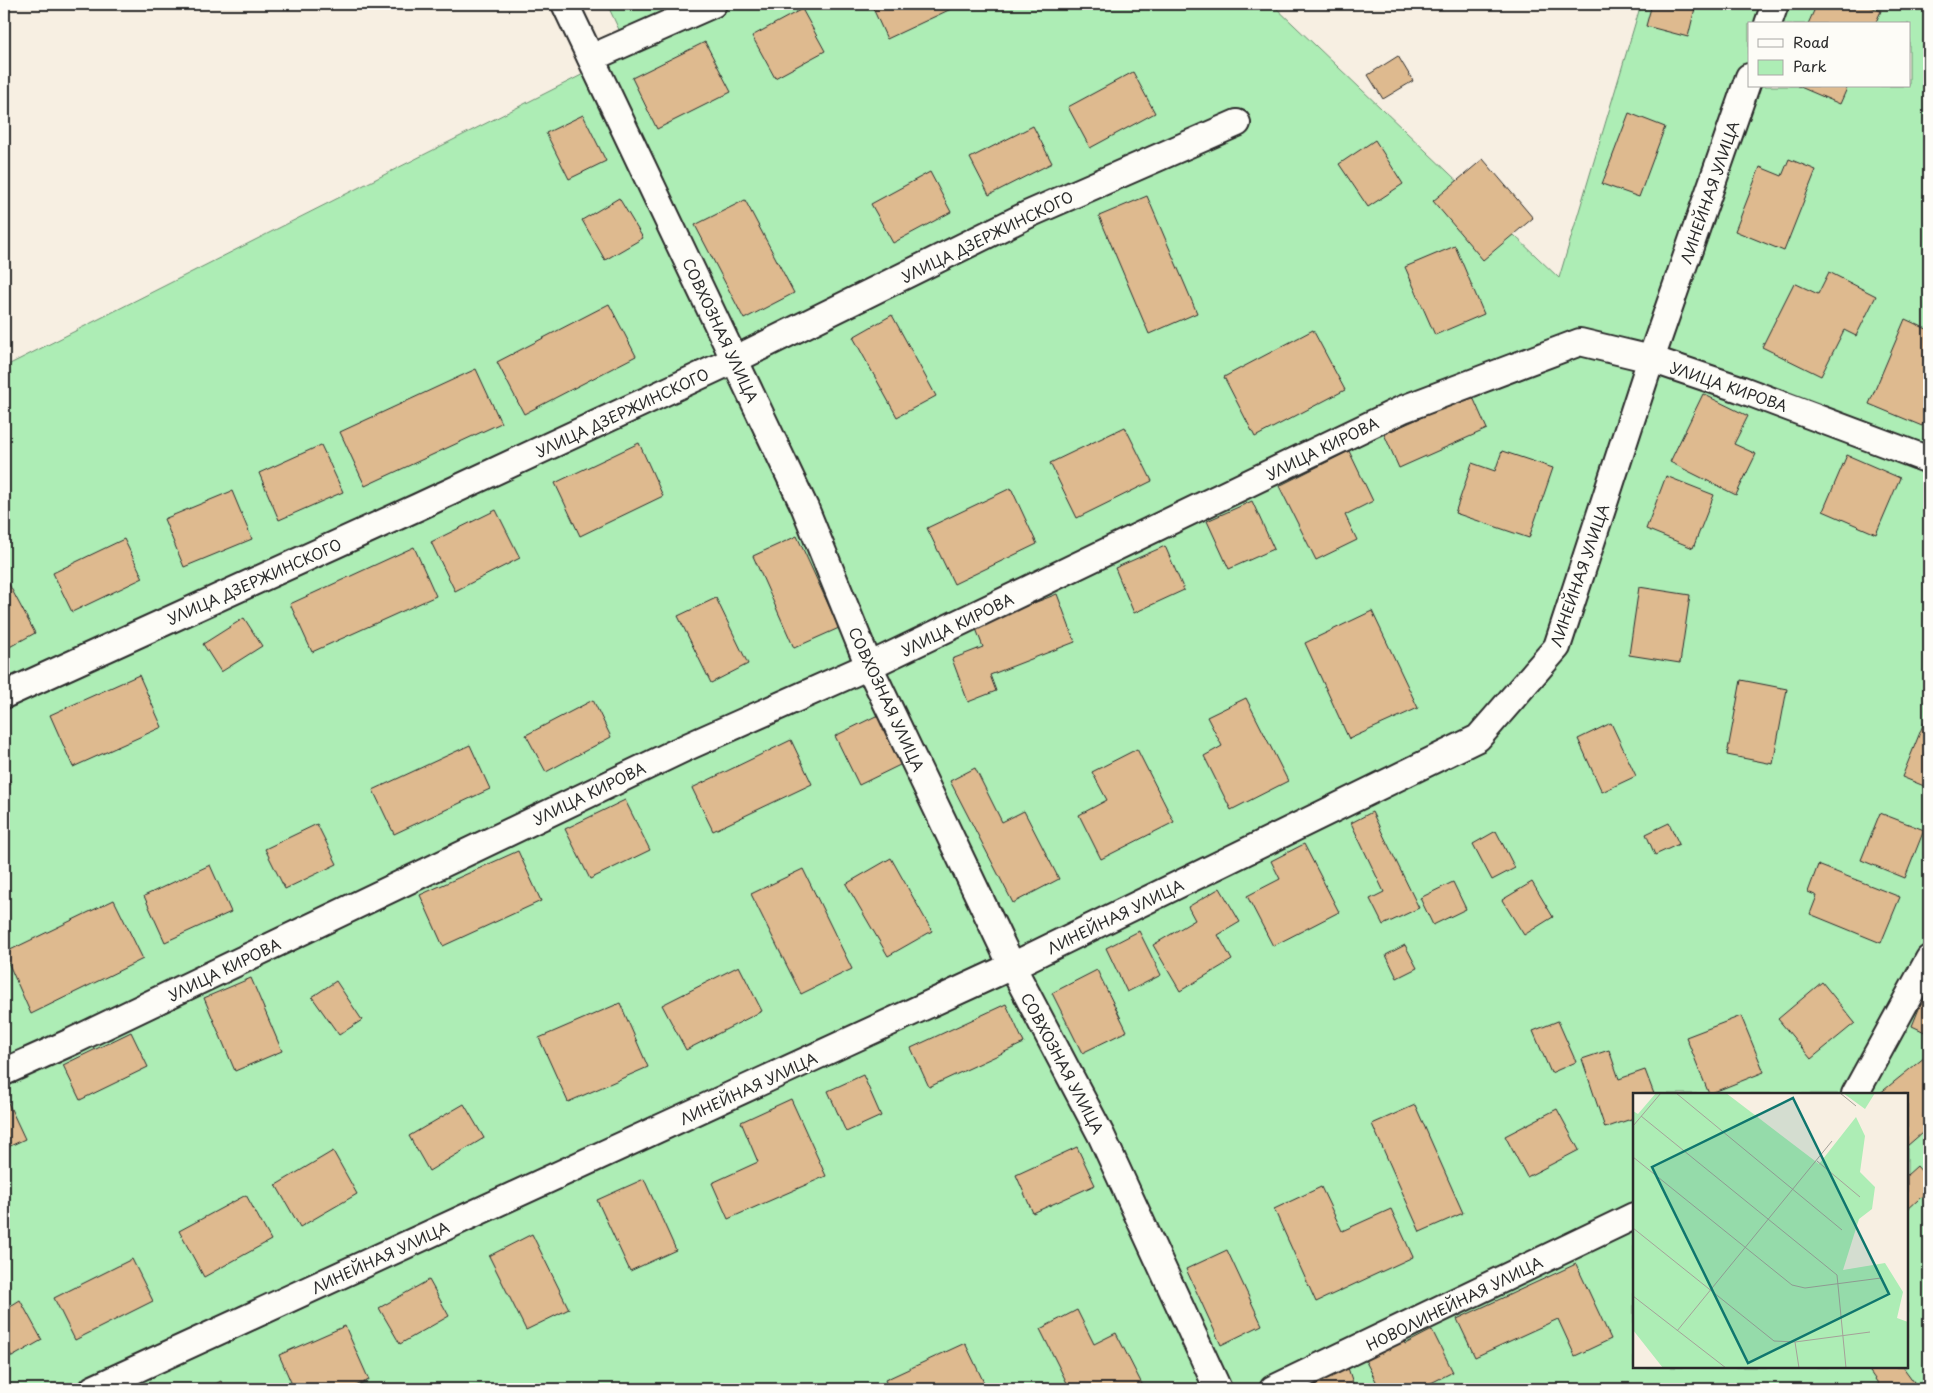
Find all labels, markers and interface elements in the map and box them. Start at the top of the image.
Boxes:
legend [1748,22,1910,88]
text: Road [1793,30,1829,53]
text: Park [1793,54,1827,77]
street label: ЛИНЕЙНАЯ УЛИЦА [1674,117,1744,267]
street label: УЛИЦА ДЗЕРЖИНСКОГО [897,184,1077,288]
street label: СОВХОЗНАЯ УЛИЦА [677,254,765,406]
street label: УЛИЦА КИРОВА [1667,355,1791,417]
street label: УЛИЦА ДЗЕРЖИНСКОГО [532,362,712,462]
street label: УЛИЦА КИРОВА [1262,411,1382,485]
street label: ЛИНЕЙНАЯ УЛИЦА [1544,500,1614,650]
street label: УЛИЦА ДЗЕРЖИНСКОГО [163,532,345,630]
street label: УЛИЦА КИРОВА [897,587,1017,661]
street label: СОВХОЗНАЯ УЛИЦА [843,623,931,775]
street label: УЛИЦА КИРОВА [529,756,649,830]
street label: ЛИНЕЙНАЯ УЛИЦА [1043,873,1187,959]
street label: УЛИЦА КИРОВА [164,932,284,1006]
street label: СОВХОЗНАЯ УЛИЦА [1016,988,1110,1138]
street label: ЛИНЕЙНАЯ УЛИЦА [675,1046,821,1130]
inset map [1633,1093,1908,1368]
street label: ЛИНЕЙНАЯ УЛИЦА [307,1215,453,1299]
street label: НОВОЛИНЕЙНАЯ УЛИЦА [1362,1250,1546,1356]

